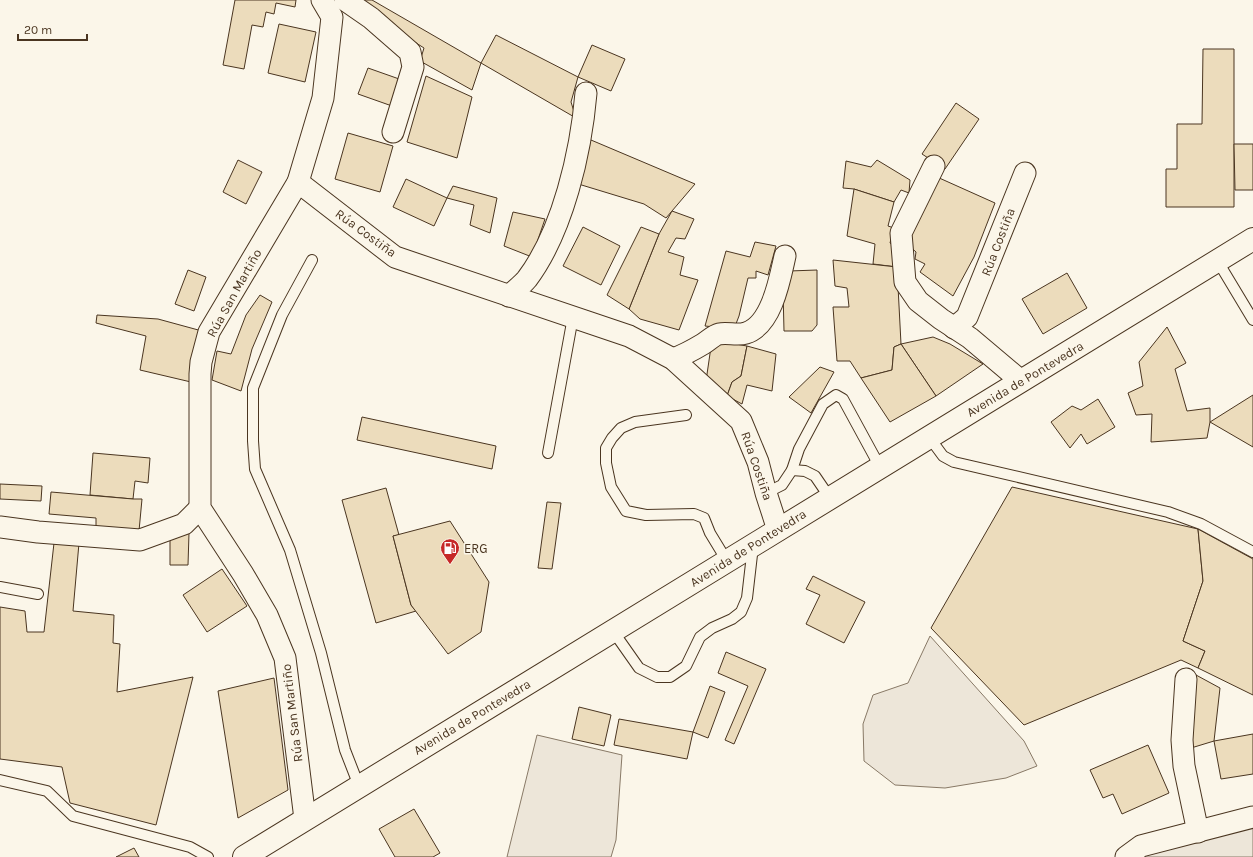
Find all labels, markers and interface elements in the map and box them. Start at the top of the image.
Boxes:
scale bar [18,16,87,42]
text: 20 m [24,23,52,37]
street label: Rúa Costiña [333,206,399,260]
street label: Rúa Costiña [978,206,1018,278]
street label: Rúa San Martiño [204,246,264,340]
street label: Avenida de Pontevedra [964,338,1086,420]
street label: Rúa Costiña [738,430,776,502]
street label: Avenida de Pontevedra [687,506,809,590]
fuel station icon: ERG [439,537,461,565]
place label: ERG [464,541,488,556]
street label: Rúa San Martiño [279,663,305,763]
street label: Avenida de Pontevedra [411,676,533,758]

